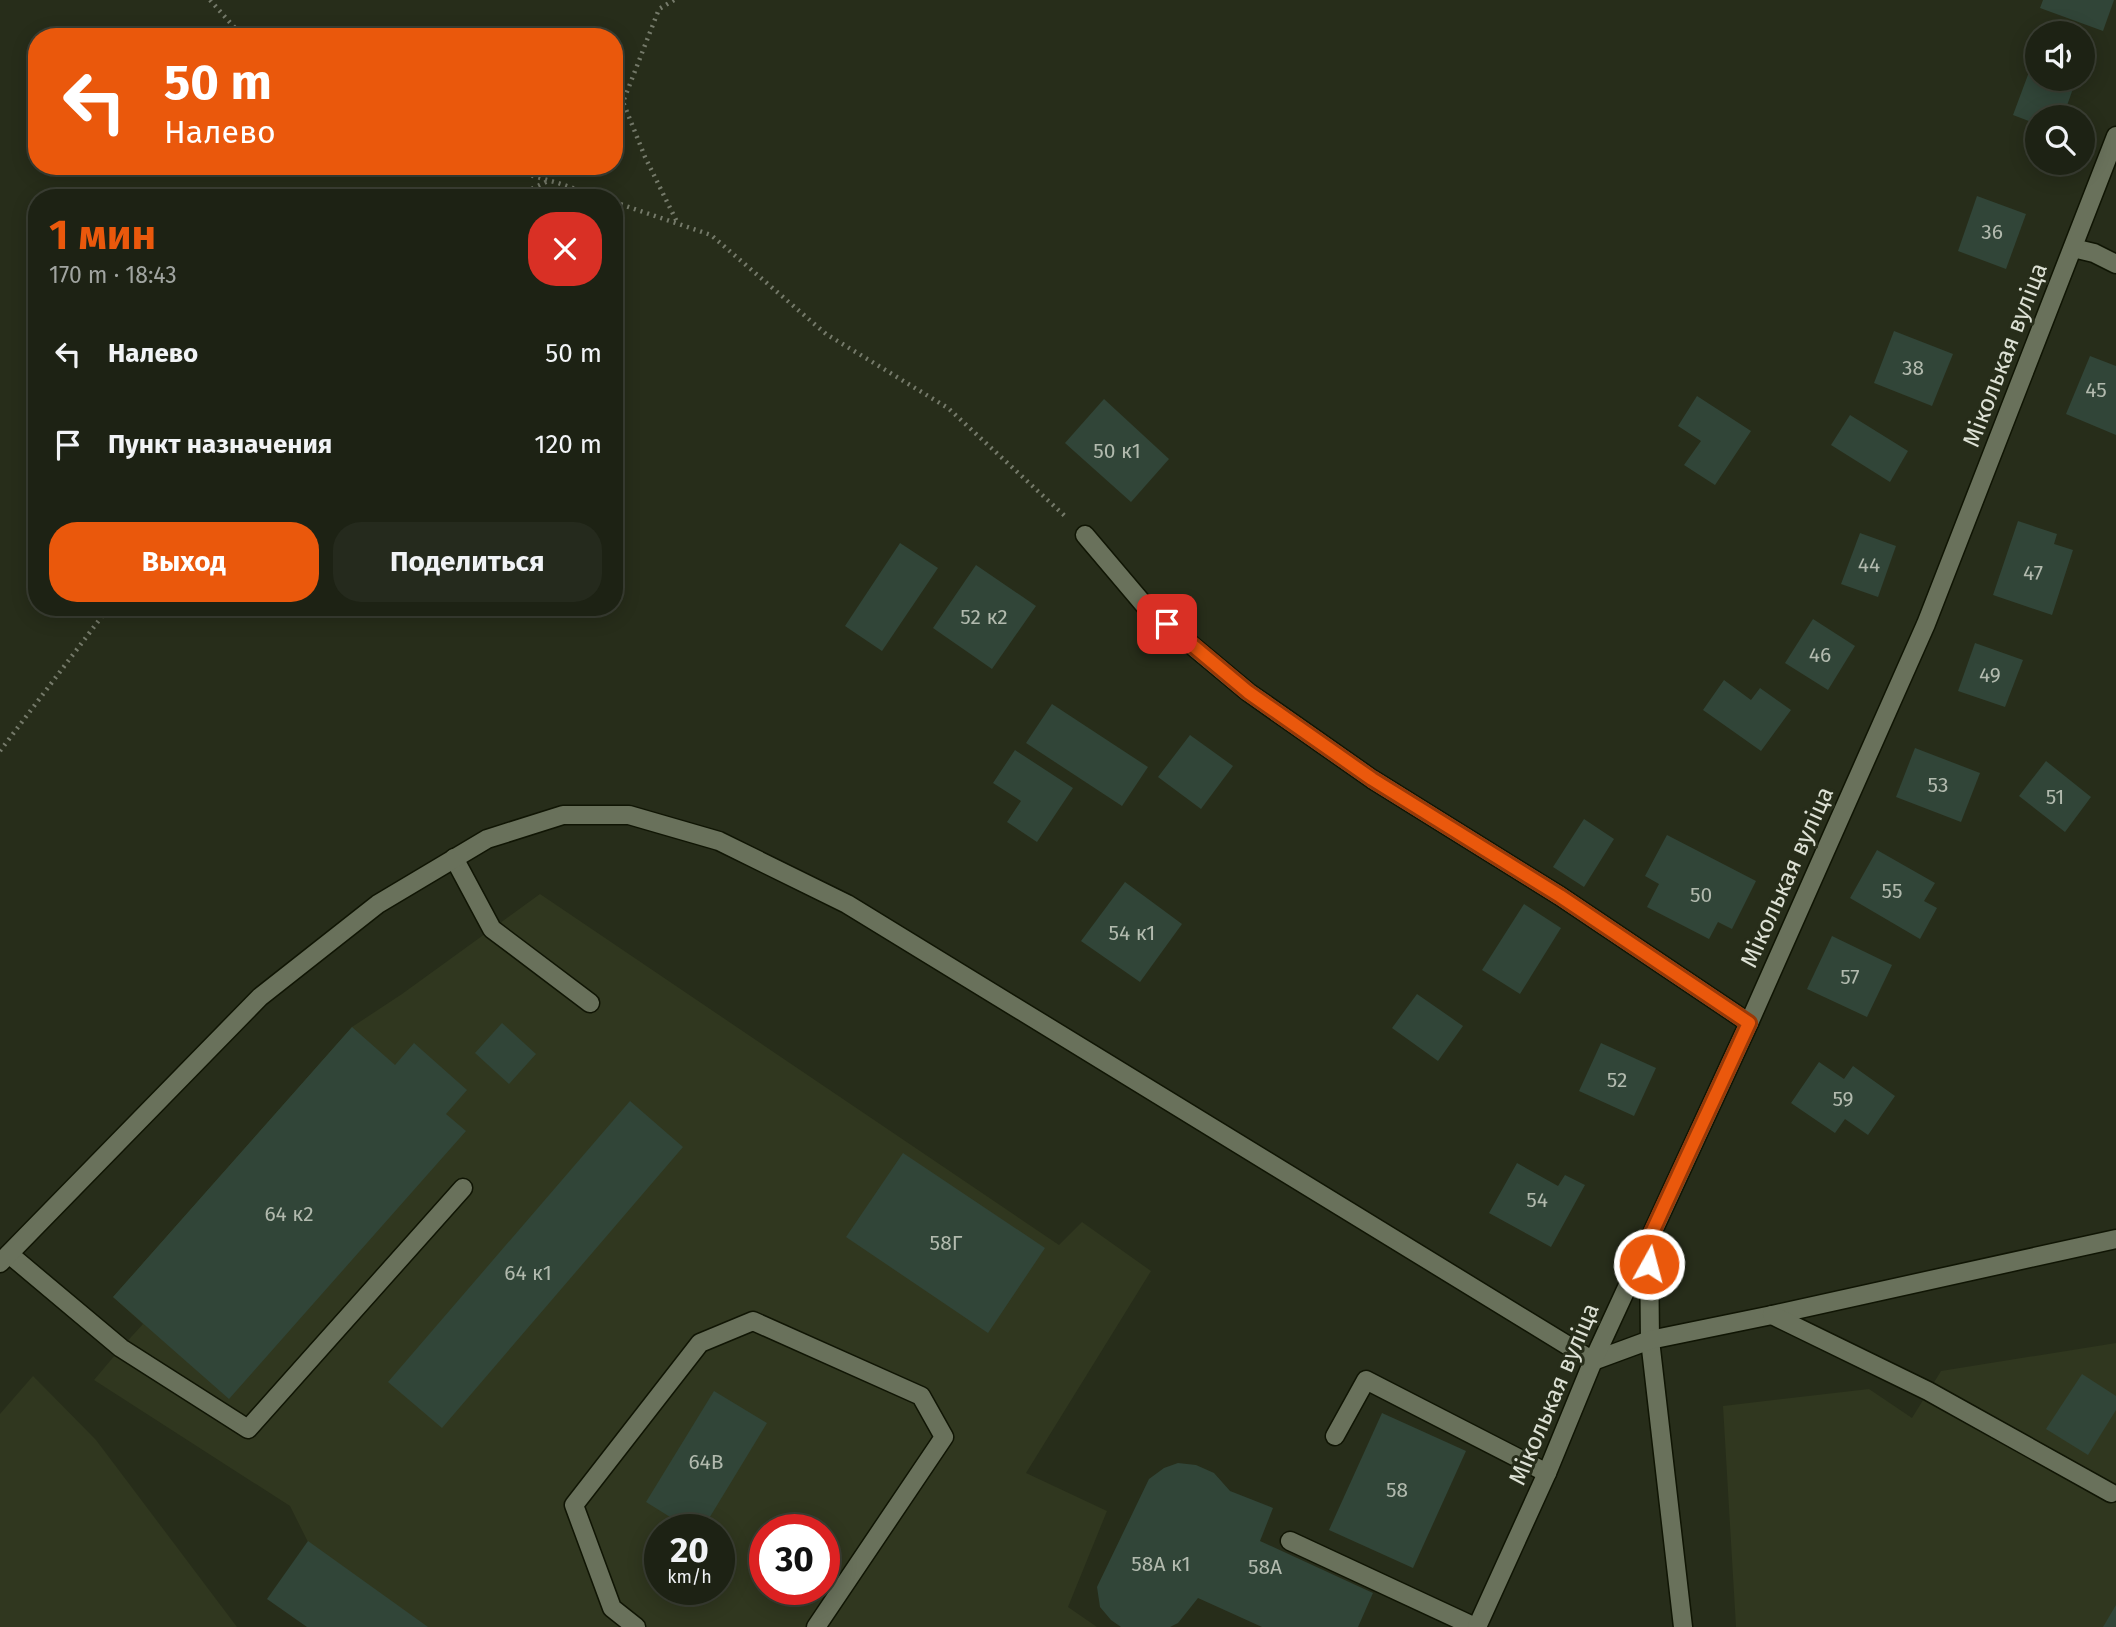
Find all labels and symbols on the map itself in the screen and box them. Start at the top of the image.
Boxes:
house number: 36 [1981,219,2003,245]
street label: Міколькая вуліца [1957,259,2053,451]
house number: 38 [1902,355,1924,381]
house number: 45 [2085,377,2107,403]
house number: 50 к1 [1093,438,1141,464]
house number: 44 [1858,552,1880,578]
house number: 47 [2023,560,2043,586]
pin [1137,594,1197,654]
house number: 52 к2 [960,604,1008,630]
house number: 46 [1809,642,1831,668]
house number: 49 [1979,662,2001,688]
house number: 53 [1928,772,1948,798]
street label: Міколькая вуліца [1735,782,1839,972]
house number: 51 [2046,784,2064,810]
house number: 55 [1882,878,1902,904]
house number: 50 [1690,882,1712,908]
house number: 54 к1 [1109,920,1155,946]
house number: 57 [1840,964,1860,990]
house number: 52 [1607,1067,1627,1093]
house number: 59 [1832,1086,1854,1112]
house number: 54 [1526,1187,1548,1213]
house number: 64 к2 [264,1201,314,1227]
position arrow [1612,1227,1686,1301]
house number: 58Г [930,1230,963,1256]
house number: 64 к1 [504,1260,552,1286]
street label: Міколькая вуліца [1503,1299,1605,1489]
house number: 64В [688,1449,724,1475]
house number: 58 [1386,1477,1408,1503]
speed limit sign: 30 [749,1514,840,1605]
house number: 58А к1 [1131,1551,1191,1577]
house number: 58А [1248,1554,1282,1580]

